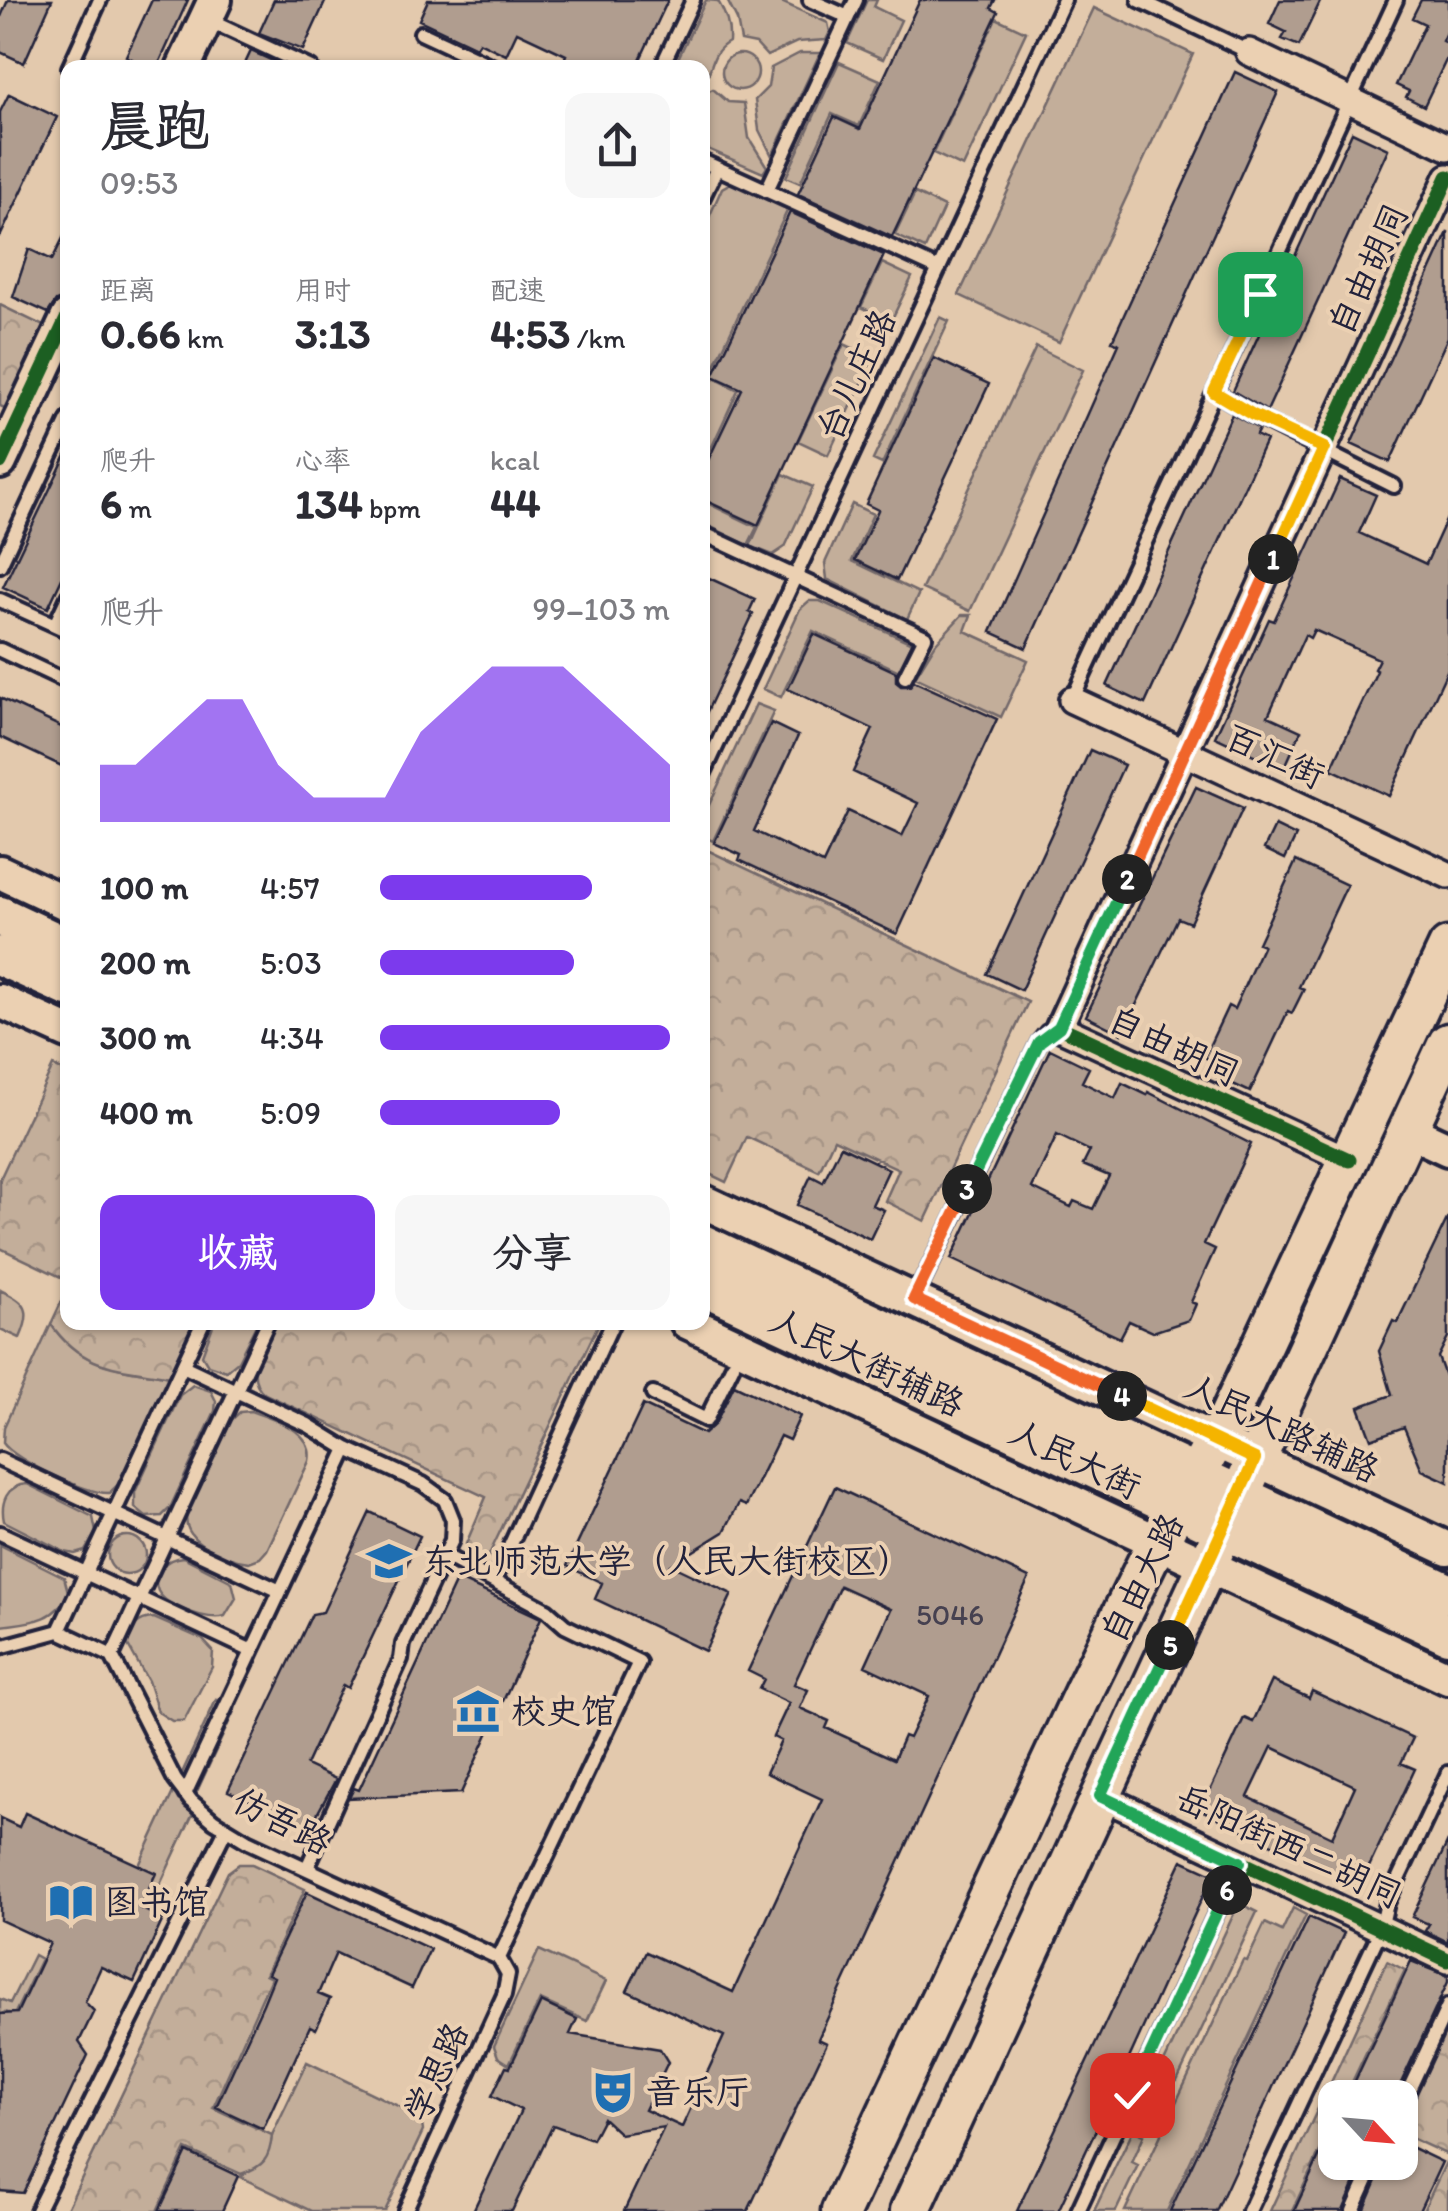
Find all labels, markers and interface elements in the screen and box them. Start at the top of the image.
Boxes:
text: 晨跑 [100,93,210,159]
button: share [565,93,670,198]
text: 09:53 [100,164,179,202]
street label: 自由胡同 [1319,197,1417,341]
pin [1218,252,1303,337]
icon: arrive [1233,267,1288,322]
text: 距离 [100,273,156,307]
text: 用时 [295,273,351,307]
text: 配速 [490,273,546,307]
street label: 台儿庄路 [807,303,905,447]
text: 0.66 [100,308,181,359]
text: 3:13 [295,308,371,359]
text: 4:53 [490,308,570,359]
text: km [181,321,224,355]
text: /km [570,321,626,355]
text: 爬升 [100,443,156,477]
text: 心率 [295,443,351,477]
text: kcal [490,443,540,477]
text: 44 [490,477,540,528]
text: 6 [100,478,122,529]
text: 134 [295,478,363,529]
text: m [122,491,152,525]
text: bpm [363,491,421,525]
pin: 1 [1248,534,1298,584]
text: 1 [1267,542,1280,576]
text: 99–103 m [533,590,670,628]
text: 爬升 [100,593,164,631]
street label: 百汇街 [1219,715,1331,797]
pin: 2 [1102,854,1152,904]
text: 2 [1120,862,1134,896]
text: 100 m [100,869,188,907]
text: 4:57 [260,869,320,907]
text: 200 m [100,944,190,982]
text: 5:03 [260,944,322,982]
street label: 自由胡同 [1102,997,1246,1095]
text: 300 m [100,1019,191,1057]
text: 4:34 [260,1019,324,1057]
text: 400 m [100,1094,193,1132]
text: 5:09 [260,1094,321,1132]
pin: 3 [942,1164,992,1214]
text: 3 [959,1172,975,1206]
button: 收藏 [100,1195,375,1310]
button: 分享 [395,1195,670,1310]
street label: 人民大街辅路 [763,1299,971,1425]
street label: 人民大路辅路 [1178,1365,1386,1491]
pin: 4 [1097,1371,1147,1421]
text: 4 [1114,1379,1130,1413]
street label: 人民大街 [1003,1410,1147,1508]
street label: 自由大路 [1092,1506,1192,1650]
school or university icon: 东北师范大学（人民大街校区） [365,1537,413,1585]
place label: 东北师范大学（人民大街校区） [422,1540,912,1582]
house number: 5046 [916,1596,984,1633]
pin: 5 [1145,1620,1195,1670]
text: 5 [1163,1628,1177,1662]
museum icon: 校史馆 [454,1687,502,1735]
place label: 校史馆 [511,1690,616,1732]
street label: 岳阳街西二胡同 [1169,1775,1409,1917]
street label: 仿吾路 [226,1778,338,1864]
pin: 6 [1202,1865,1252,1915]
text: 6 [1220,1873,1234,1907]
library icon: 图书馆 [47,1878,95,1926]
place label: 图书馆 [104,1881,209,1923]
street label: 学思路 [395,2016,477,2128]
pin [1090,2053,1175,2138]
theatre icon: 音乐厅 [589,2068,637,2116]
icon: check [1105,2068,1160,2123]
place label: 音乐厅 [646,2071,751,2113]
north arrow [1318,2080,1418,2180]
map controls [1318,2080,1418,2180]

